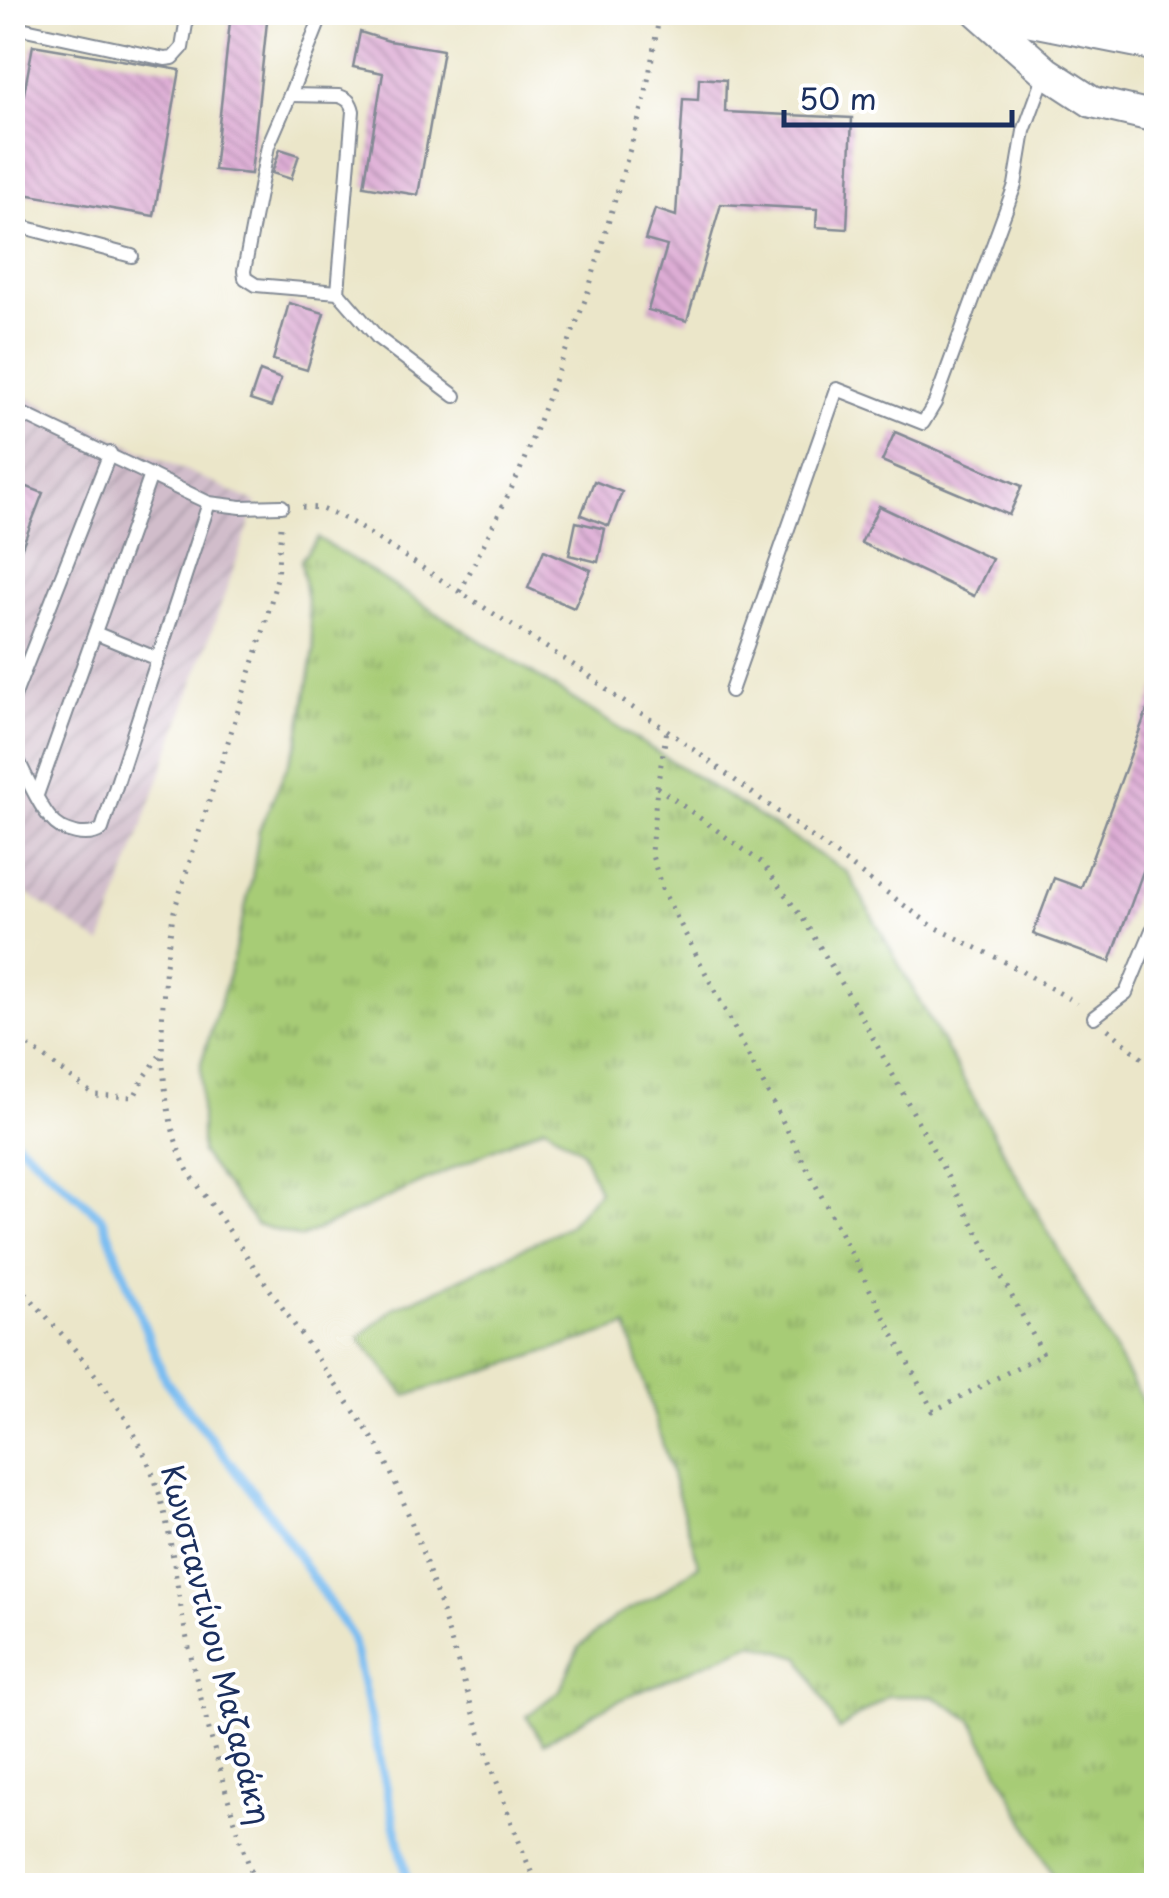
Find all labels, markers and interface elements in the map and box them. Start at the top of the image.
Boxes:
scale bar [784,65,1012,127]
text: 50 m [799,75,877,120]
street label: Κωνσταντίνου Μαζαράκη [151,1460,284,1829]

